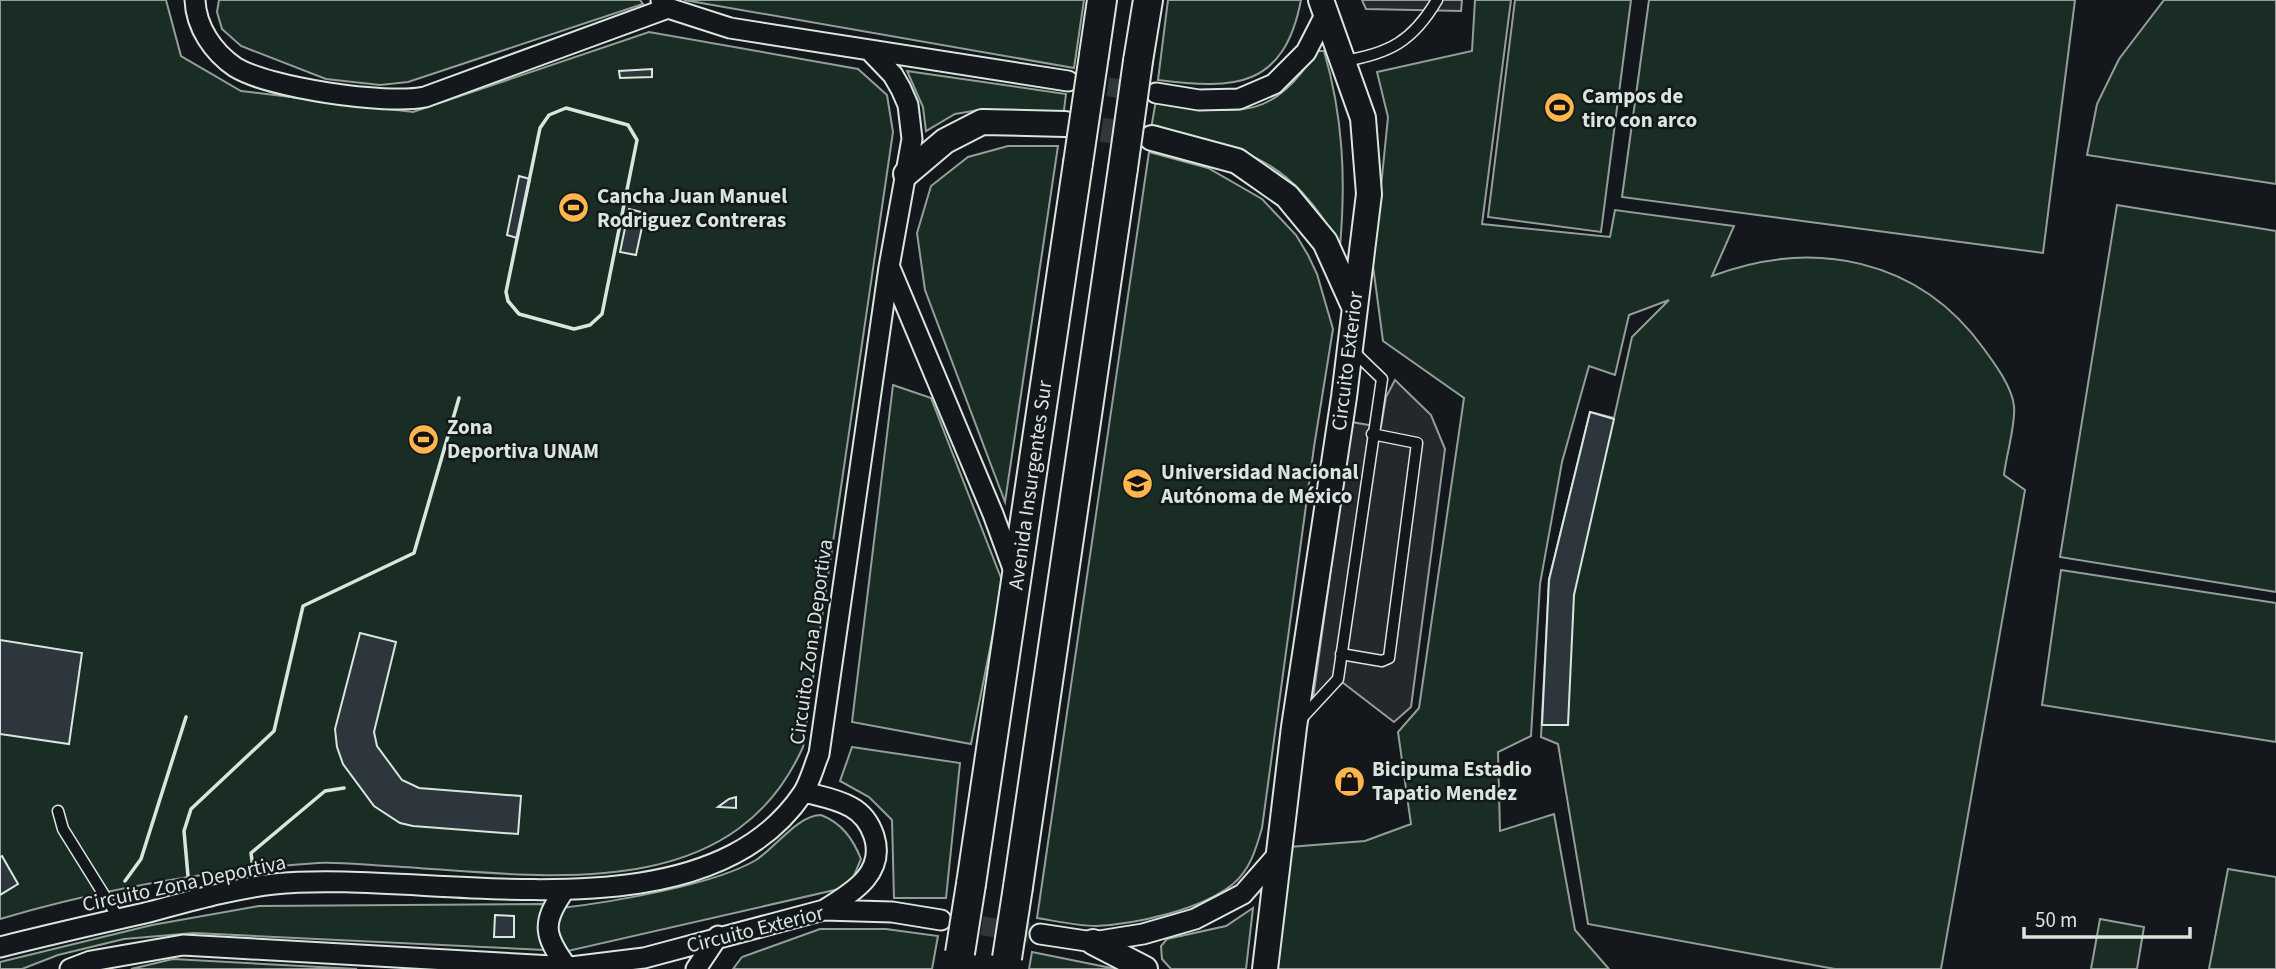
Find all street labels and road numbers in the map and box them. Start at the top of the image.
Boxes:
street label: Circuito Exterior [1324,289,1371,433]
street label: Avenida Insurgentes Sur [1000,378,1060,592]
street label: Circuito Zona Deportiva [782,537,840,747]
street label: Circuito Zona Deportiva [80,847,288,919]
street label: Circuito Exterior [683,897,827,961]

